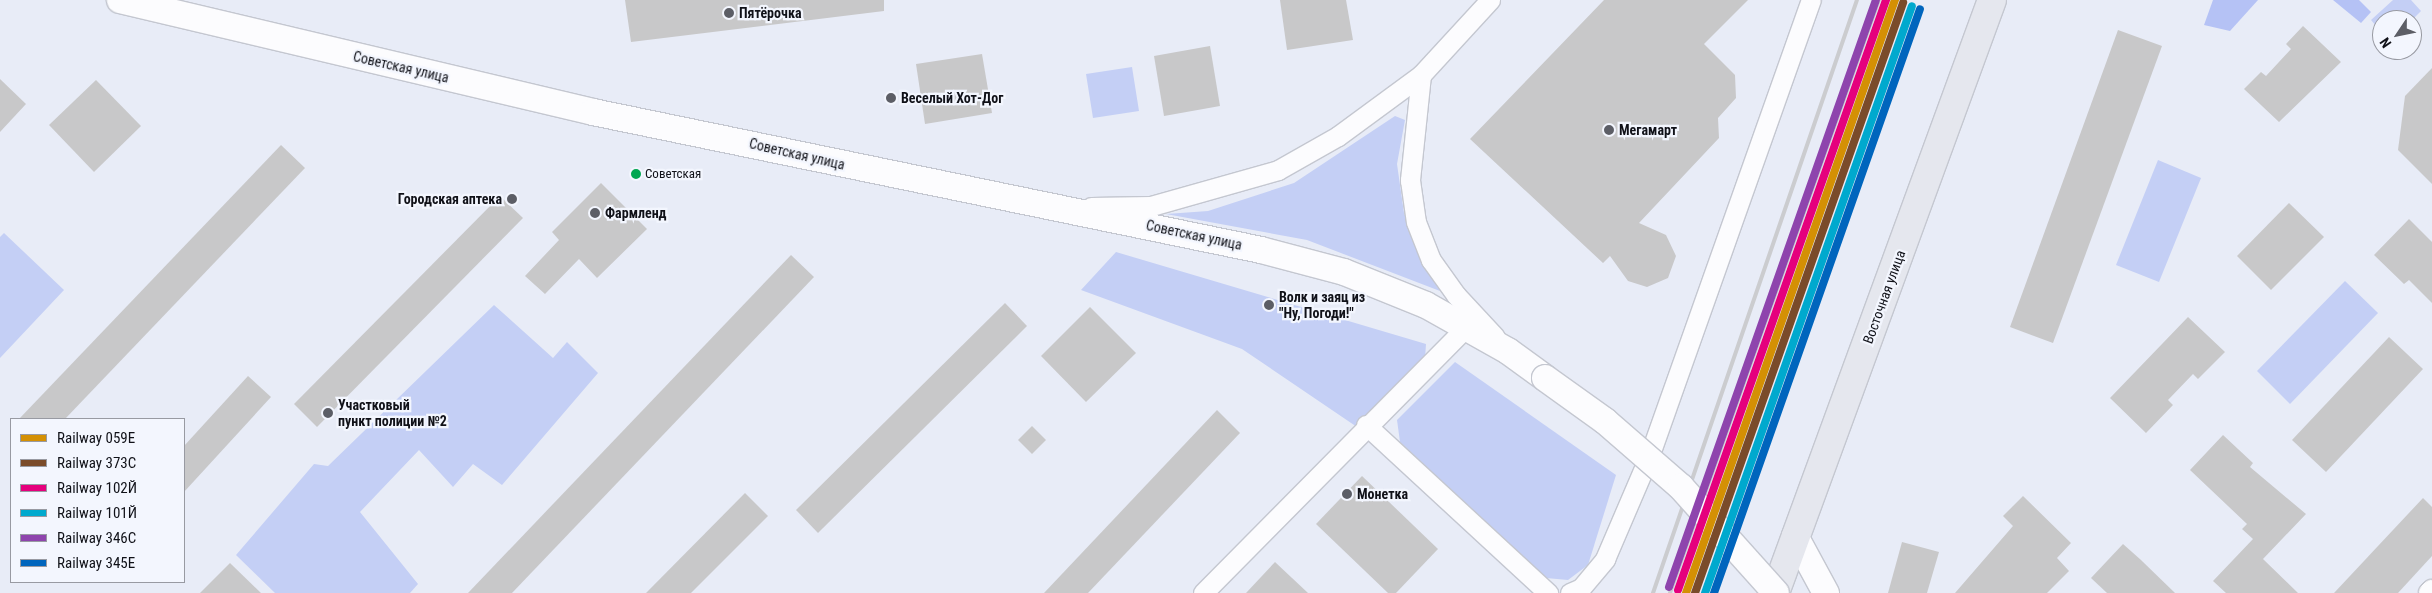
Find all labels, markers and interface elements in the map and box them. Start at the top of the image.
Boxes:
place label: Пятёрочка [739,5,802,21]
marker: Пятёрочка [723,7,735,19]
north arrow [2372,10,2422,60]
text: N [2376,35,2394,51]
street label: Советская улица [352,48,450,86]
place label: Веселый Хот-Дог [901,90,1003,106]
marker: Веселый Хот-Дог [885,92,897,104]
place label: Мегамарт [1619,122,1677,138]
marker: Мегамарт [1603,124,1615,136]
street label: Советская улица [748,135,846,173]
place label: Советская [645,166,701,182]
marker: Советская [631,169,641,179]
place label: Городская аптека [398,191,502,207]
marker: Городская аптека [506,193,518,205]
place label: Фармленд [605,205,667,221]
marker: Фармленд [589,207,601,219]
street label: Советская улица [1144,217,1244,253]
street label: Восточная улица [1859,248,1909,346]
place label: Волк и заяц из "Ну, Погоди!" [1279,289,1365,322]
marker: Волк и заяц из "Ну, Погоди!" [1263,299,1275,311]
place label: Участковый пункт полиции №2 [338,397,447,430]
marker: Участковый пункт полиции №2 [322,407,334,419]
legend [10,418,185,583]
text: Railway 059Е [57,429,135,447]
text: Railway 373C [57,454,136,472]
text: Railway 102Й [57,479,137,497]
place label: Монетка [1357,486,1408,502]
marker: Монетка [1341,488,1353,500]
text: Railway 101Й [57,504,137,522]
text: Railway 346С [57,529,136,547]
text: Railway 345Е [57,554,135,572]

